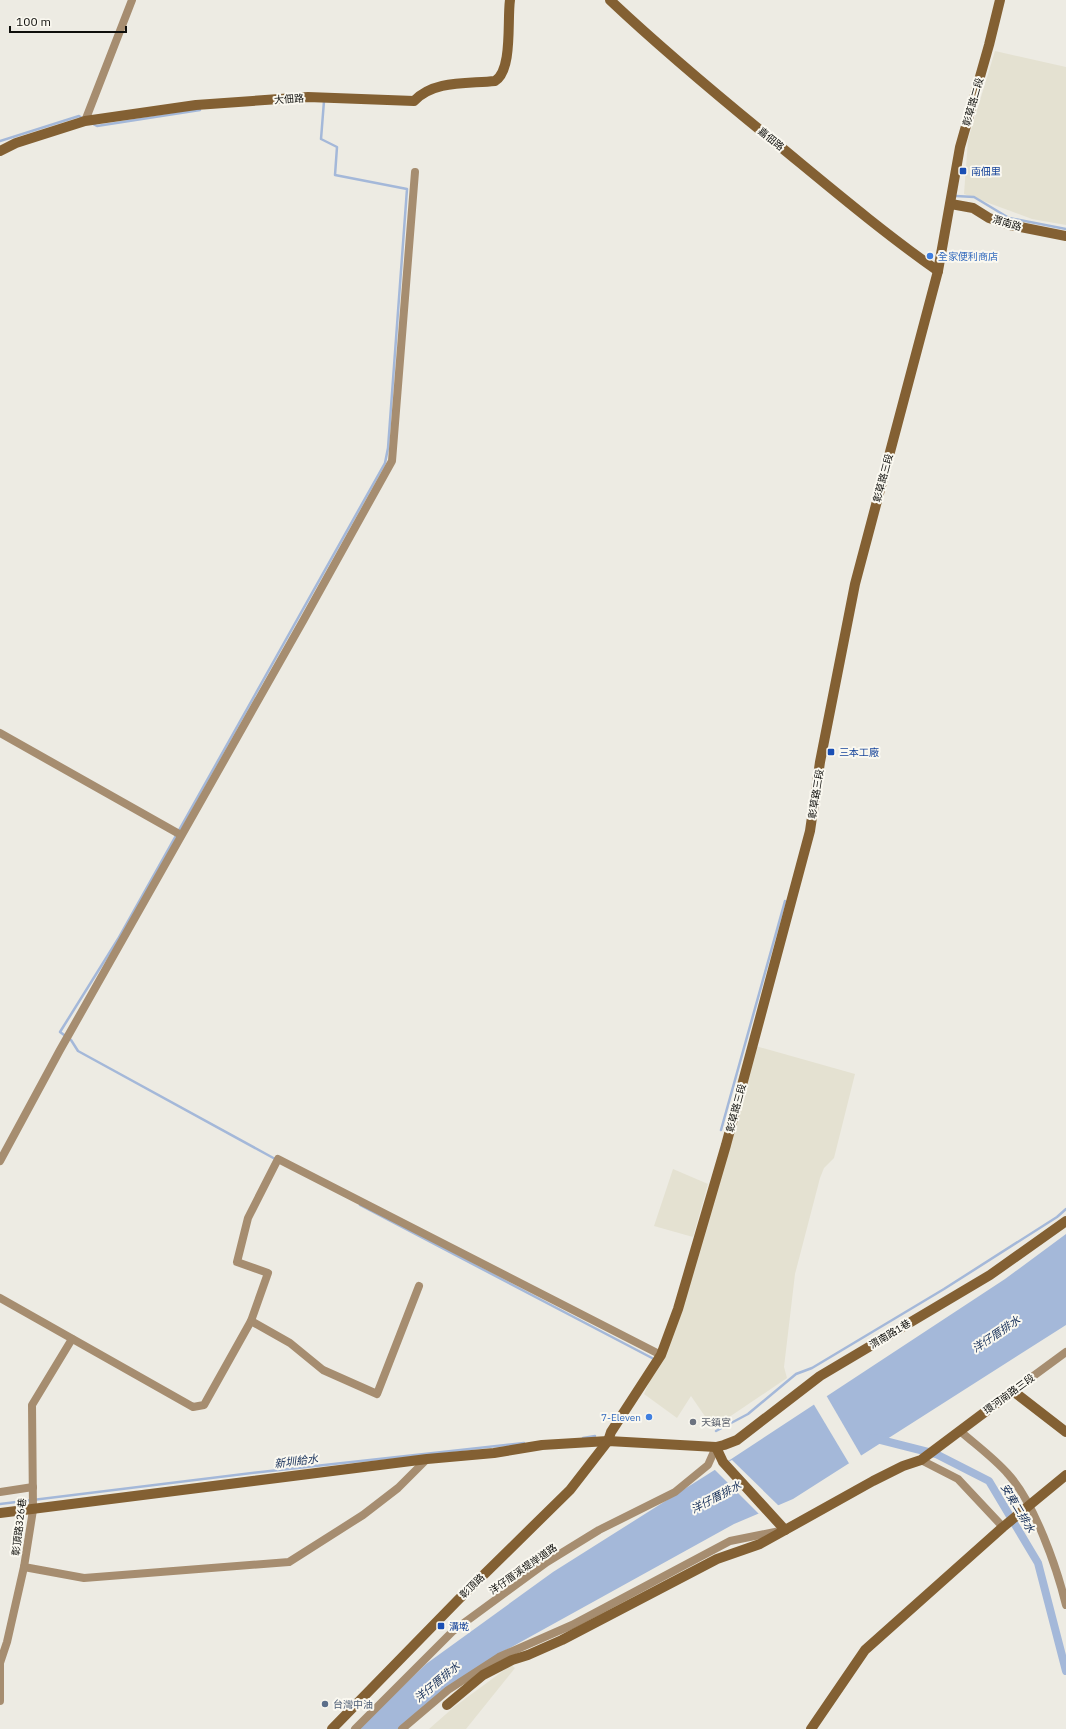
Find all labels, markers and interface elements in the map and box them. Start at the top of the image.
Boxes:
scale bar [10,8,126,34]
text: 100 m [16,14,51,29]
street label: 彰草路二段 [960,76,986,128]
street label: 大佃路 [274,91,304,107]
street label: 嘉佃路 [755,125,787,153]
place label: 南佃里 [971,165,1001,178]
marker: 南佃里 [958,166,968,176]
street label: 渭南路 [991,212,1023,234]
place label: 全家便利商店 [938,250,998,263]
marker: 全家便利商店 [925,251,935,261]
street label: 彰草路三段 [870,452,896,504]
place label: 三本工廠 [839,746,879,759]
marker: 三本工廠 [826,747,836,757]
street label: 彰草路三段 [806,768,826,820]
street label: 彰草路三段 [723,1082,749,1134]
water label: 洋仔厝排水 [969,1312,1024,1355]
street label: 渭南路1巷 [867,1317,913,1351]
street label: 環河南路三段 [981,1371,1037,1417]
place label: 7-Eleven [601,1411,641,1424]
marker: 7-Eleven [644,1412,654,1422]
place label: 天鎮宮 [701,1416,731,1429]
marker: 天鎮宮 [688,1417,698,1427]
water label: 新圳給水 [273,1451,320,1471]
water label: 洋仔厝排水 [688,1477,744,1516]
water label: 安東二排水 [998,1481,1039,1536]
street label: 彰頂路326巷 [9,1497,29,1557]
street label: 洋仔厝溪堤岸道路 [487,1541,559,1597]
street label: 彰頂路 [457,1571,487,1601]
place label: 溝墘 [449,1620,469,1633]
marker: 溝墘 [436,1621,446,1631]
water label: 洋仔厝排水 [411,1658,463,1705]
place label: 台灣中油 [333,1698,373,1711]
marker: 台灣中油 [320,1699,330,1709]

